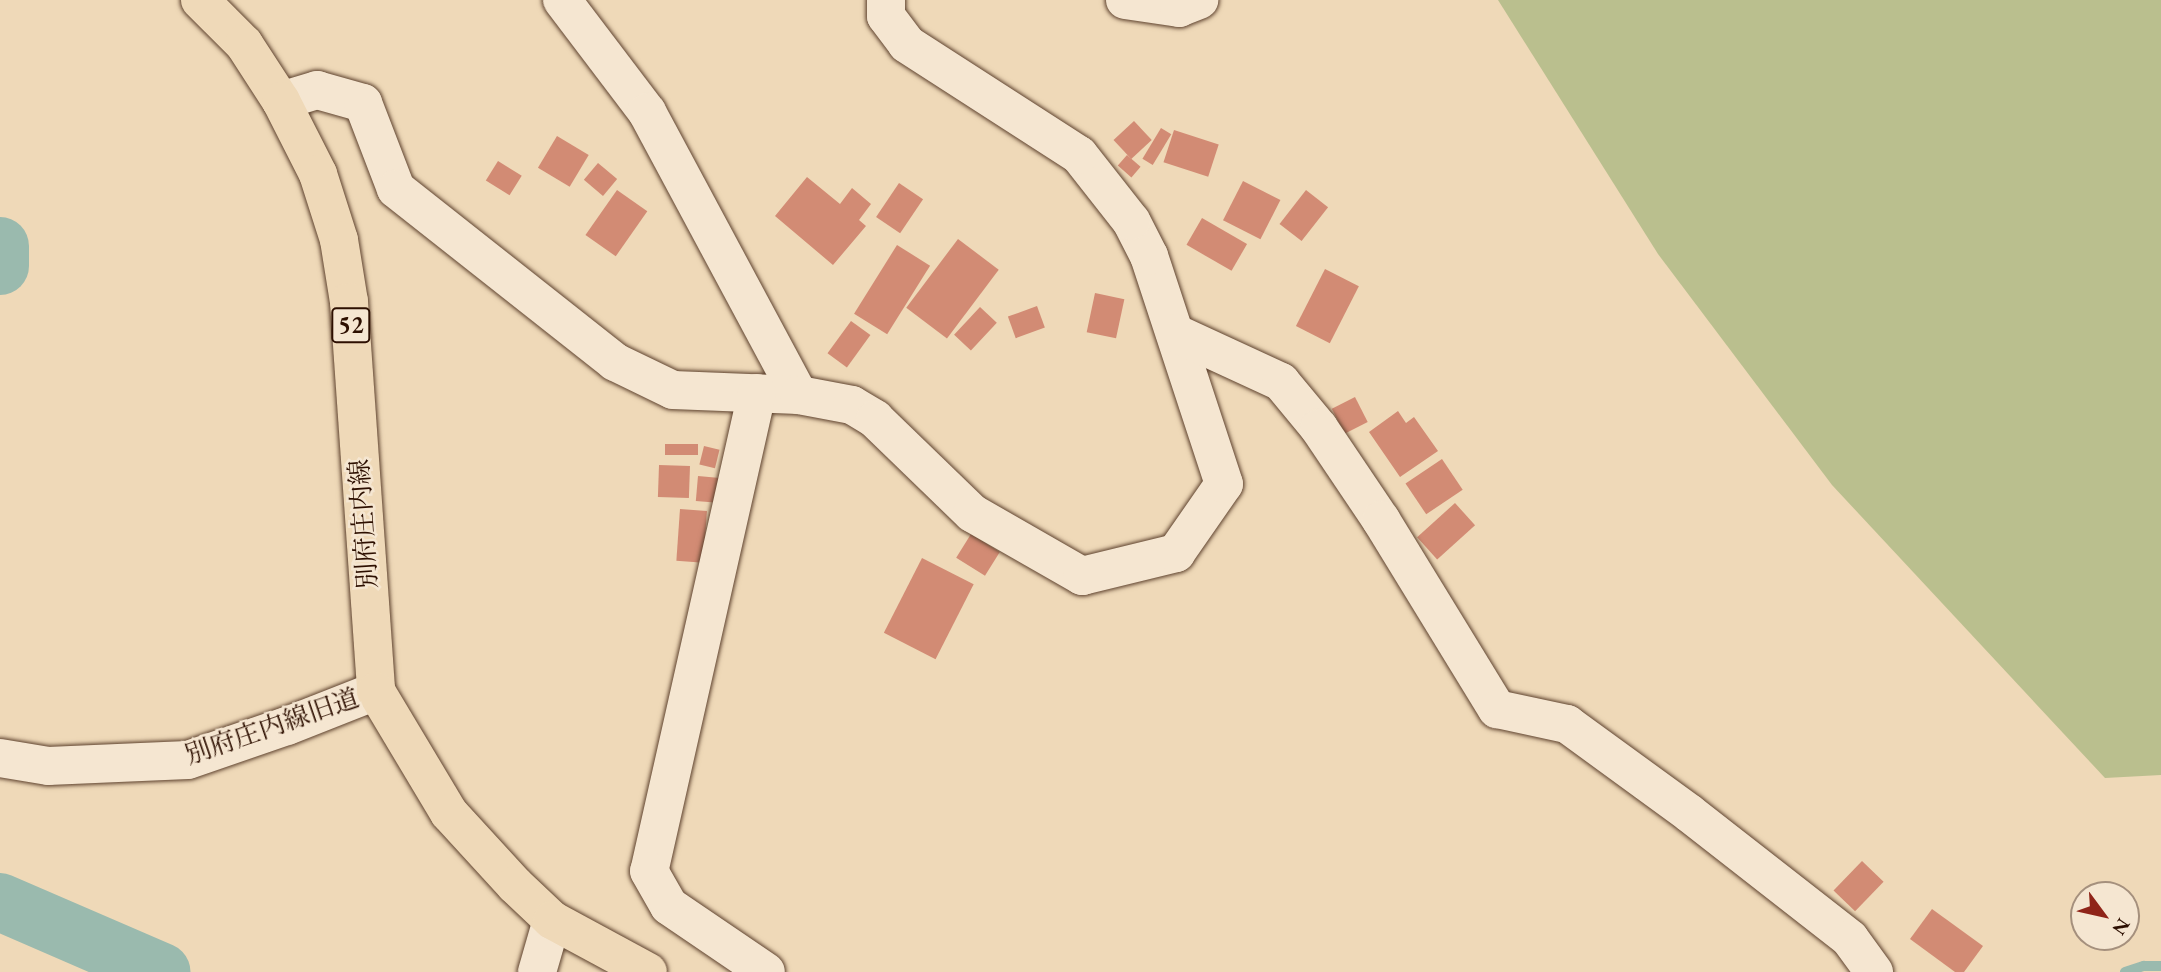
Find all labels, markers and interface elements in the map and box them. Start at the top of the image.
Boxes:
road number: 52 [330,304,372,346]
street label: 別府庄内線 [344,458,384,590]
street label: 別府庄内線旧道 [181,683,363,771]
north arrow [2070,881,2140,951]
text: N [2107,913,2136,940]

